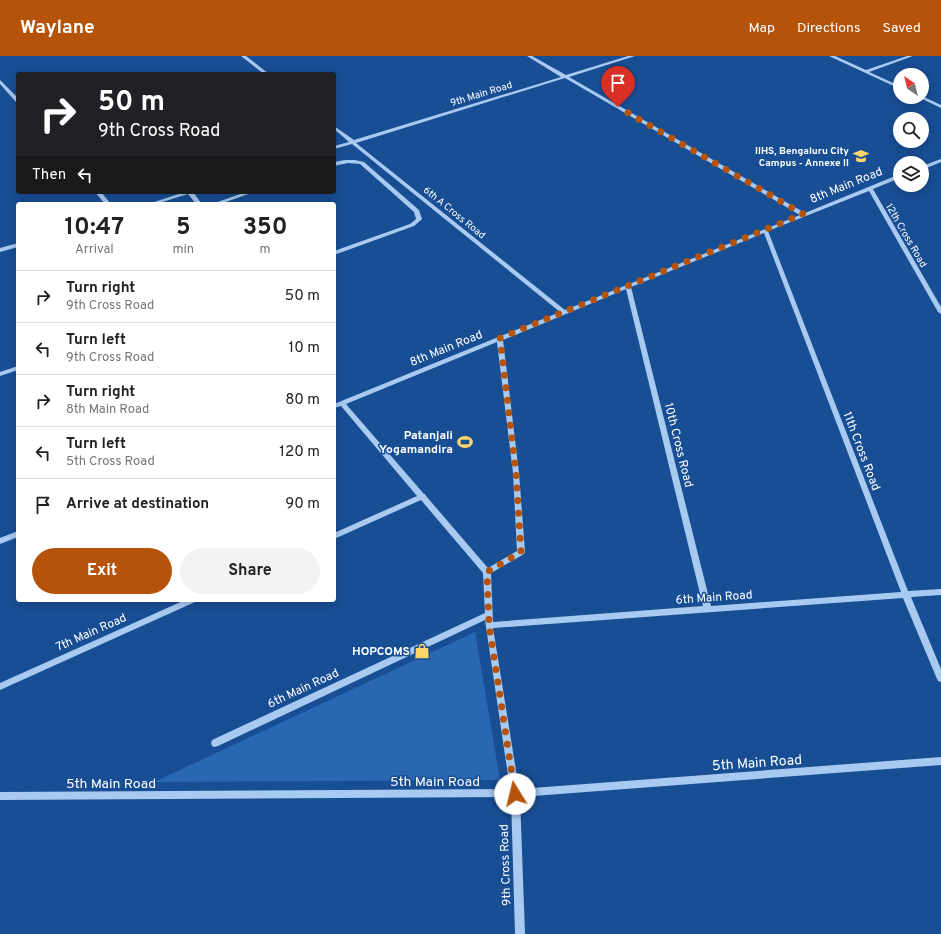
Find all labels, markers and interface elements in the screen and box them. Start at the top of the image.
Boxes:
text: Waylane [20,16,95,40]
text: Map [749,20,775,37]
text: Directions [797,20,861,37]
text: Saved [883,20,921,37]
pin [601,66,635,107]
north arrow [893,68,929,104]
map controls [893,68,929,192]
icon: arrive [607,72,629,94]
street label: 9th Main Road [449,79,514,110]
text: 50 m [98,85,165,121]
icon: right [32,88,84,140]
button: search [893,112,929,148]
text: 9th Cross Road [98,120,220,143]
place label: IIHS, Bengaluru City Campus - Annexe II [755,145,849,170]
school or university icon: IIHS, Bengaluru City Campus - Annexe II [852,147,870,165]
button: layers [893,156,929,192]
icon: left [74,164,96,186]
street label: 8th Main Road [808,164,885,208]
text: Then [32,166,66,185]
street label: 6th A Cross Road [420,184,488,242]
street label: 12th Cross Road [882,201,929,270]
text: 10:47 [65,213,124,243]
text: 5 [176,213,191,243]
text: 350 [243,213,287,243]
text: Arrival [75,242,114,258]
text: min [173,242,194,258]
text: m [260,242,271,258]
text: Turn right [66,279,135,298]
icon: right [32,286,54,308]
text: 50 m [285,287,320,306]
text: 9th Cross Road [66,298,154,314]
street label: 8th Main Road [408,327,485,371]
text: Turn left [66,331,126,350]
icon: left [32,338,54,360]
text: 10 m [289,339,320,358]
text: 9th Cross Road [66,350,154,366]
text: Turn right [66,383,135,402]
icon: right [32,390,54,412]
text: 80 m [285,391,320,410]
street label: 10th Cross Road [660,401,696,489]
text: 8th Main Road [66,402,149,418]
street label: 11th Cross Road [839,410,883,493]
place label: Patanjali Yogamandira [379,428,453,458]
sports icon: Patanjali Yogamandira [456,433,474,451]
text: Turn left [66,435,126,454]
icon: left [32,442,54,464]
text: 120 m [279,443,320,462]
text: 5th Cross Road [66,454,155,470]
icon: arrive [32,494,54,516]
text: Arrive at destination [66,495,209,514]
text: 90 m [285,495,320,514]
button: Exit [32,548,172,594]
button: Share [180,548,320,594]
street label: 6th Main Road [675,587,753,609]
street label: 7th Main Road [54,610,129,656]
shop icon: HOPCOMS [413,642,431,660]
place label: HOPCOMS [352,644,410,660]
street label: 6th Main Road [265,665,342,712]
street label: 5th Main Road [712,752,803,775]
position arrow [494,773,536,815]
street label: 5th Main Road [390,774,480,791]
street label: 5th Main Road [66,776,156,793]
street label: 9th Cross Road [497,824,515,906]

